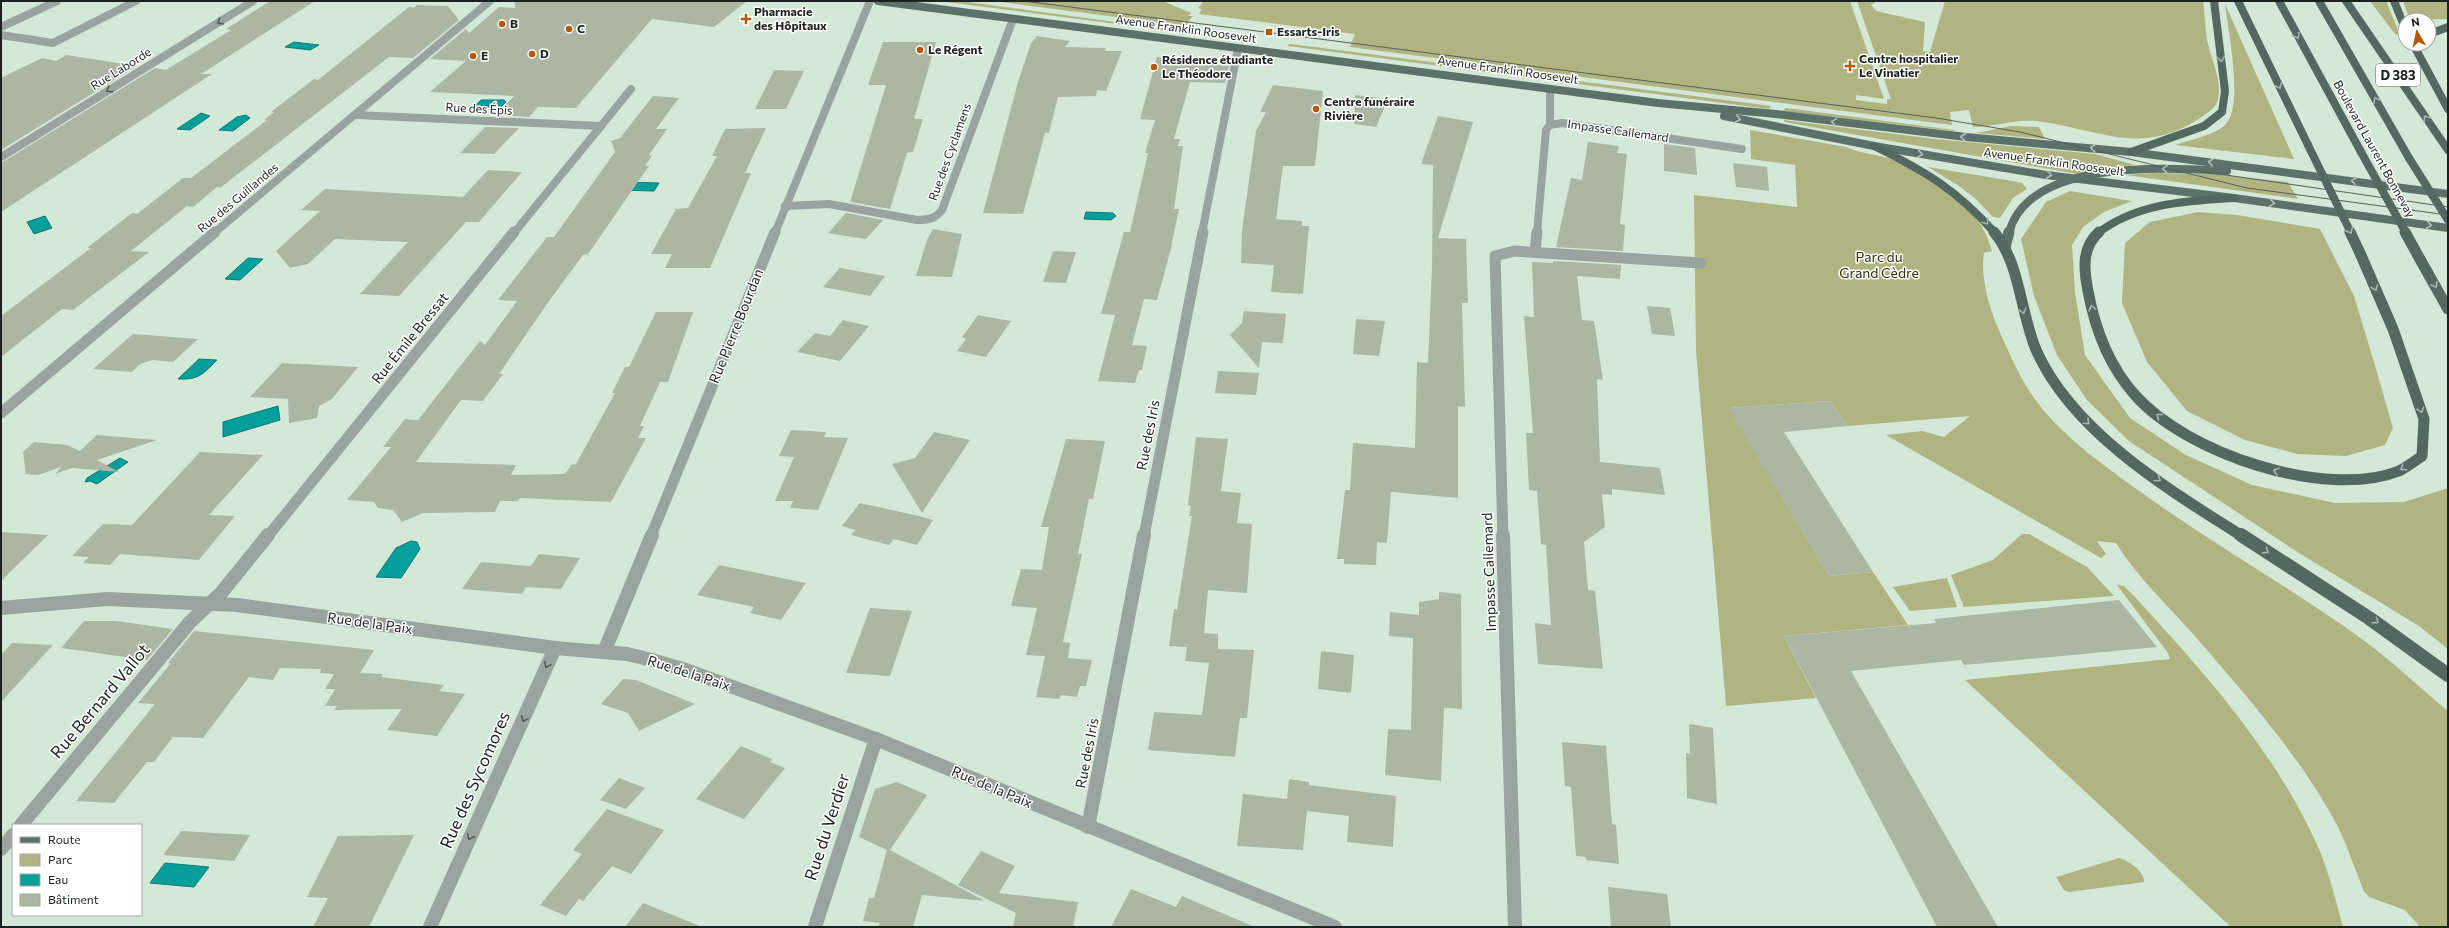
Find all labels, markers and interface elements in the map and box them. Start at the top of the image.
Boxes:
place label: Pharmacie des Hôpitaux [754,4,827,32]
street label: Avenue Franklin Roosevelt [1115,11,1258,45]
north arrow [2397,12,2437,52]
marker: Pharmacie des Hôpitaux [741,14,751,24]
text: N [2410,15,2420,29]
place label: B [510,16,518,30]
one-way arrow [217,17,224,24]
marker: B [497,19,507,29]
place label: C [577,21,585,35]
marker: C [564,24,574,34]
place label: Essarts-Iris [1277,24,1340,38]
marker: Essarts-Iris [1264,27,1274,37]
one-way arrow [2292,31,2299,39]
place label: Le Régent [928,42,983,56]
street label: Rue Laborde [88,44,153,92]
marker: Le Régent [915,45,925,55]
place label: D [540,46,549,60]
place label: E [481,48,488,62]
marker: D [527,49,537,59]
marker: E [468,51,478,61]
place label: Centre hospitalier Le Vinatier [1859,51,1958,79]
place label: Résidence étudiante Le Théodore [1162,52,1273,80]
street label: Avenue Franklin Roosevelt [1437,52,1580,86]
one-way arrow [2216,56,2225,62]
marker: Centre hospitalier Le Vinatier [1844,60,1856,72]
marker: Résidence étudiante Le Théodore [1149,62,1159,72]
road number: D 383 [2376,64,2420,86]
street label: Boulevard Laurent Bonnevay [2331,77,2419,220]
one-way arrow [2275,82,2282,90]
one-way arrow [106,85,113,93]
place label: Centre funéraire Rivière [1324,94,1415,122]
one-way arrow [2374,97,2381,104]
street label: Rue des Épis [445,99,513,117]
street label: Rue des Cyclamens [925,101,973,202]
marker: Centre funéraire Rivière [1311,104,1321,114]
one-way arrow [1735,114,1741,122]
one-way arrow [2424,115,2431,122]
street label: Impasse Callemard [1567,116,1670,144]
one-way arrow [1831,118,1837,127]
one-way arrow [1960,133,1966,142]
street label: Avenue Franklin Roosevelt [1983,144,2126,178]
one-way arrow [2089,144,2096,153]
one-way arrow [1917,149,1923,158]
one-way arrow [2208,158,2214,167]
street label: Rue des Guillandes [194,159,280,235]
one-way arrow [2162,165,2168,173]
one-way arrow [2045,171,2052,179]
one-way arrow [2351,177,2357,186]
one-way arrow [2269,198,2275,207]
one-way arrow [1981,218,1988,225]
one-way arrow [2426,220,2432,229]
one-way arrow [2345,227,2353,234]
park label: Parc du Grand Cèdre [1839,248,1919,281]
street label: Rue Pierre Bourdan [705,266,766,386]
one-way arrow [2430,281,2437,288]
one-way arrow [2371,285,2379,292]
street label: Rue Émile Bressat [368,288,452,387]
one-way arrow [2088,305,2097,312]
one-way arrow [2018,308,2027,315]
street label: Rue des Iris [1132,398,1163,471]
one-way arrow [2416,407,2425,414]
one-way arrow [2156,414,2163,421]
one-way arrow [2082,418,2090,425]
one-way arrow [2400,463,2407,471]
one-way arrow [2272,468,2279,476]
one-way arrow [2153,474,2160,481]
street label: Impasse Callemard [1478,512,1499,632]
one-way arrow [2262,546,2269,554]
street label: Rue de la Paix [326,608,414,637]
one-way arrow [2371,616,2378,623]
street label: Rue Bernard Vallot [46,639,154,762]
street label: Rue de la Paix [646,651,733,694]
one-way arrow [544,661,552,669]
street label: Rue des Sycomores [435,708,514,852]
one-way arrow [520,715,528,722]
street label: Rue des Iris [1071,716,1102,789]
street label: Rue de la Paix [949,762,1036,811]
street label: Rue du Verdier [799,770,854,883]
legend [12,824,142,916]
text: Route [48,832,81,846]
one-way arrow [467,834,475,841]
text: Parc [48,852,72,866]
text: Eau [48,872,68,886]
text: Bâtiment [48,892,99,906]

